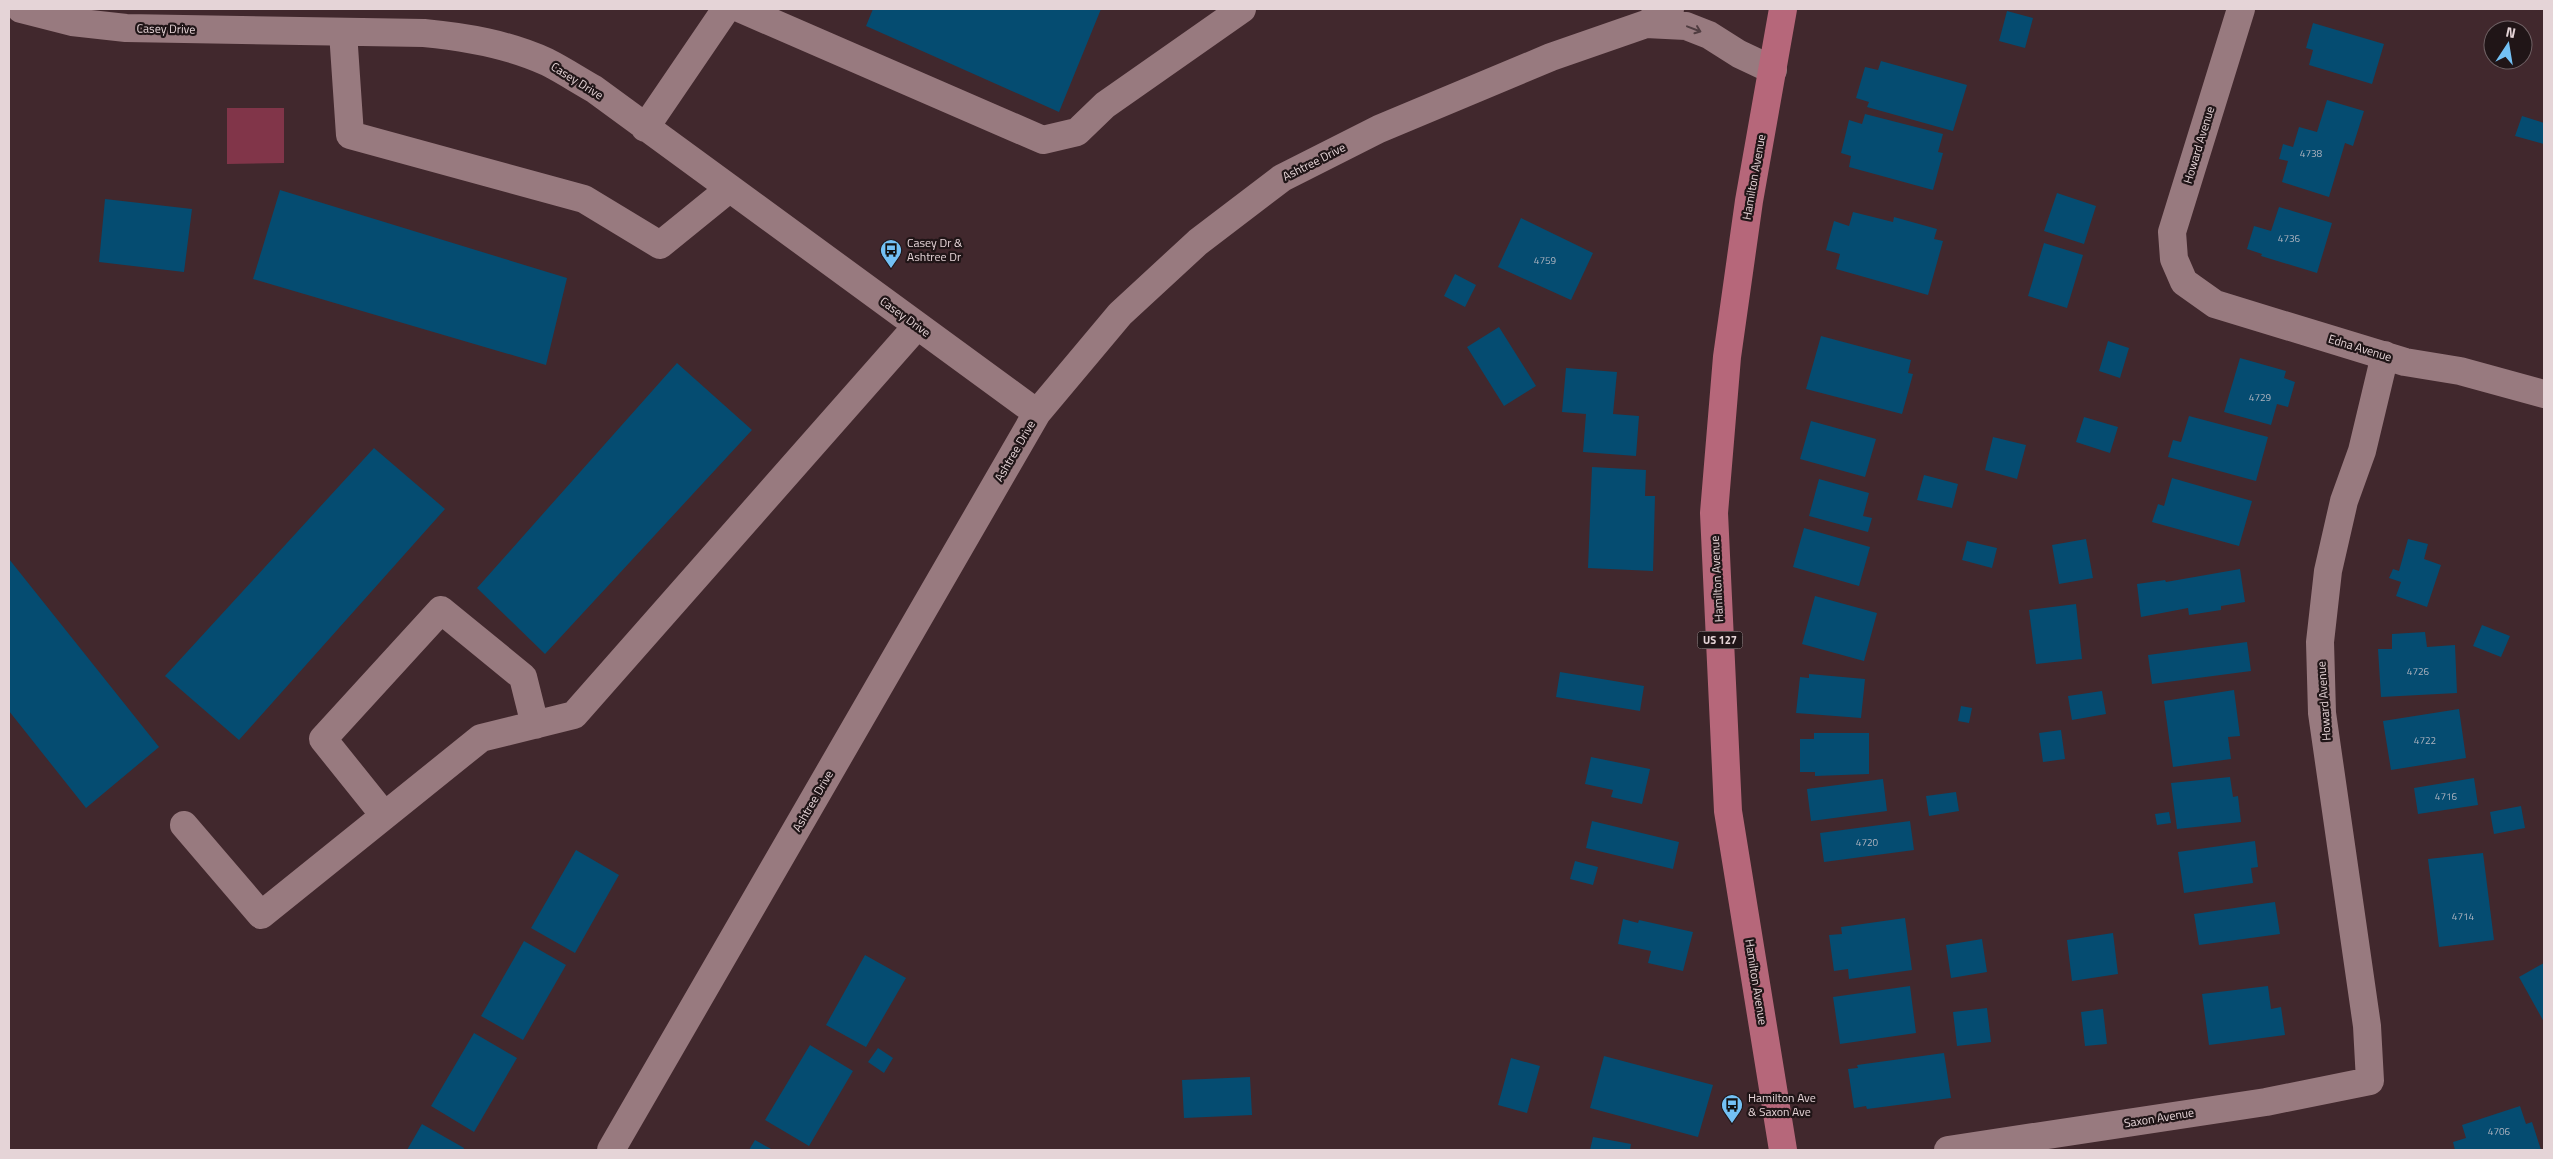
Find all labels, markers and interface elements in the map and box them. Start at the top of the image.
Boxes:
street label: Casey Drive [136,18,196,39]
north arrow [2483,20,2533,70]
text: N [2504,21,2518,43]
one-way arrow [1686,25,1701,34]
street label: Casey Drive [547,57,607,104]
street label: Howard Avenue [2178,104,2219,186]
street label: Hamilton Avenue [1737,133,1770,221]
street label: Ashtree Drive [1279,138,1349,186]
house number: 4738 [2300,146,2323,161]
house number: 4736 [2278,231,2301,246]
place label: Casey Dr & Ashtree Dr [907,233,963,266]
bus stop icon: Casey Dr & Ashtree Dr [879,238,903,269]
house number: 4759 [1534,253,1557,268]
street label: Casey Drive [876,292,935,342]
street label: Edna Avenue [2326,329,2394,366]
house number: 4729 [2249,390,2272,405]
street label: Ashtree Drive [989,416,1040,485]
street label: Hamilton Avenue [1705,535,1728,623]
road number: US 127 [1698,632,1742,648]
street label: Howard Avenue [2311,661,2336,742]
house number: 4726 [2407,664,2430,679]
house number: 4722 [2414,733,2436,748]
street label: Ashtree Drive [787,766,838,835]
house number: 4716 [2435,789,2458,804]
house number: 4720 [1856,835,1879,850]
house number: 4714 [2452,909,2475,924]
street label: Hamilton Avenue [1740,938,1773,1026]
place label: Hamilton Ave & Saxon Ave [1748,1088,1816,1121]
bus stop icon: Hamilton Ave & Saxon Ave [1720,1093,1744,1124]
street label: Saxon Avenue [2122,1103,2195,1132]
house number: 4706 [2488,1124,2511,1139]

